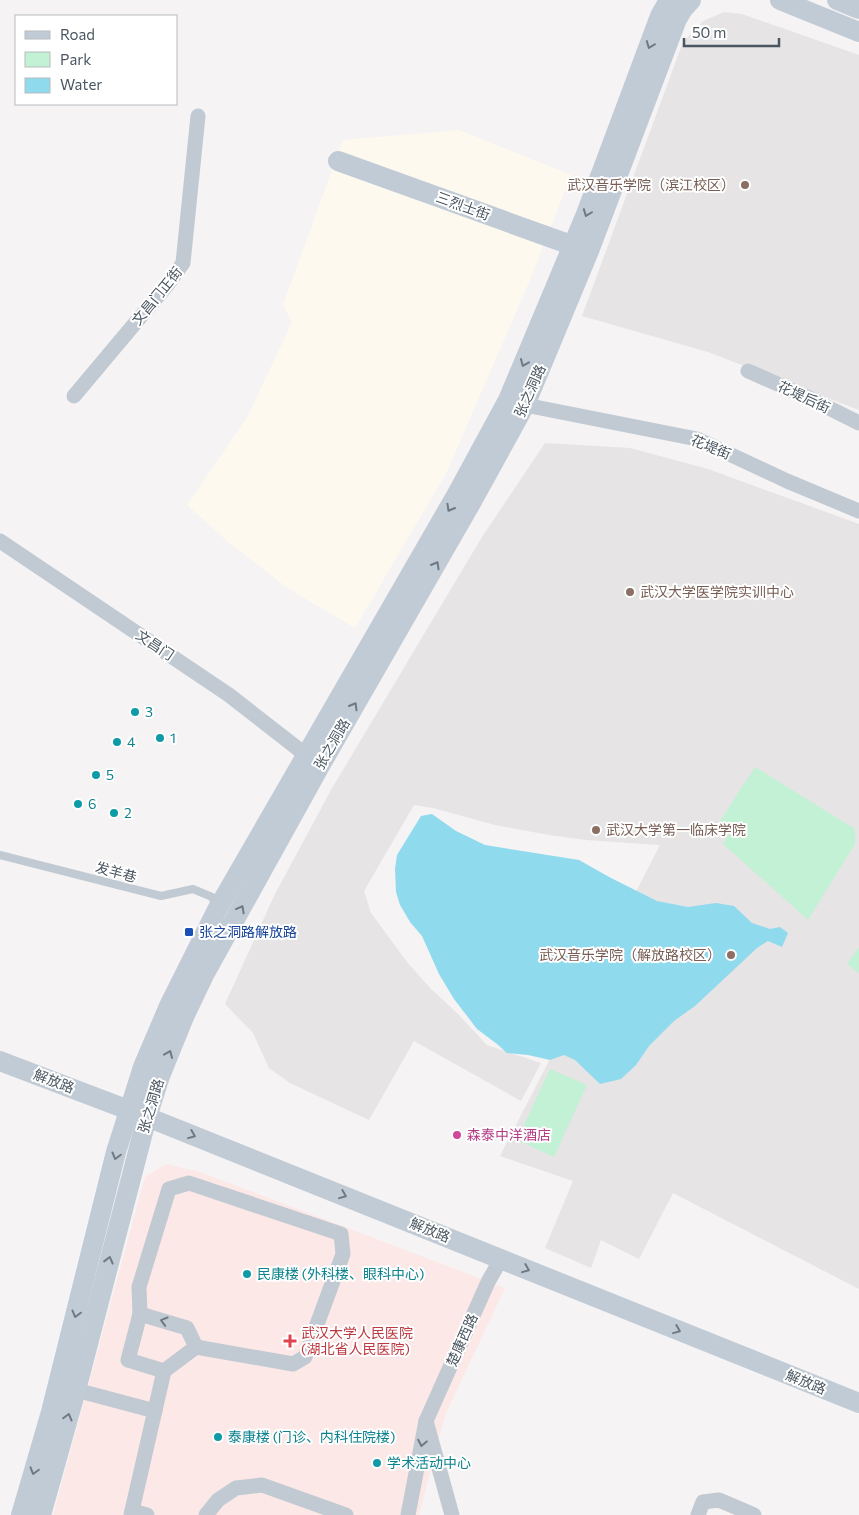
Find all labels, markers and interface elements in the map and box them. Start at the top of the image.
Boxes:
legend [15,15,178,105]
scale bar [684,15,779,47]
text: 50 m [692,23,726,41]
text: Road [60,25,95,43]
one-way arrow [646,40,656,48]
text: Park [60,50,91,68]
text: Water [60,75,102,93]
place label: 武汉音乐学院（滨江校区） [567,176,735,193]
marker: 武汉音乐学院（滨江校区） [739,179,751,191]
street label: 三烈士街 [434,188,492,223]
one-way arrow [582,208,593,217]
street label: 文昌门正街 [128,263,185,328]
one-way arrow [519,358,530,367]
street label: 张之洞路 [510,362,549,420]
street label: 花堤后街 [775,377,833,416]
street label: 花堤街 [689,431,734,462]
one-way arrow [446,502,456,511]
one-way arrow [429,562,439,571]
place label: 武汉大学医学院实训中心 [640,583,794,600]
marker: 武汉大学医学院实训中心 [624,586,636,598]
street label: 文昌门 [133,626,177,663]
one-way arrow [348,702,358,711]
place label: 3 [145,703,153,720]
marker: 3 [129,706,141,718]
street label: 张之洞路 [310,715,353,772]
place label: 1 [170,729,176,746]
marker: 1 [154,732,166,744]
place label: 4 [127,733,136,750]
marker: 4 [111,736,123,748]
place label: 5 [106,766,114,783]
marker: 5 [90,769,102,781]
place label: 6 [88,795,97,812]
marker: 6 [72,798,84,810]
place label: 2 [124,804,132,821]
marker: 2 [108,807,120,819]
place label: 武汉大学第一临床学院 [606,821,746,838]
marker: 武汉大学第一临床学院 [590,824,602,836]
street label: 发羊巷 [94,858,139,885]
one-way arrow [234,905,244,914]
place label: 张之洞路解放路 [199,923,297,940]
marker: 张之洞路解放路 [183,926,195,938]
place label: 武汉音乐学院（解放路校区） [539,946,721,963]
marker: 武汉音乐学院（解放路校区） [725,949,737,961]
one-way arrow [162,1050,173,1059]
street label: 解放路 [32,1065,77,1096]
street label: 张之洞路 [134,1077,167,1135]
place label: 森泰中洋酒店 [467,1126,551,1143]
one-way arrow [187,1129,196,1139]
marker: 森泰中洋酒店 [451,1129,463,1141]
one-way arrow [111,1152,121,1160]
one-way arrow [338,1189,347,1200]
street label: 解放路 [408,1214,453,1245]
one-way arrow [103,1256,114,1265]
one-way arrow [522,1263,530,1273]
place label: 民康楼 (外科楼、眼科中心) [257,1265,424,1282]
marker: 民康楼 (外科楼、眼科中心) [241,1268,253,1280]
one-way arrow [71,1310,82,1318]
street label: 楚康西路 [442,1311,481,1369]
one-way arrow [161,1317,169,1327]
place label: 武汉大学人民医院 (湖北省人民医院) [301,1324,413,1357]
one-way arrow [672,1324,681,1334]
marker: 武汉大学人民医院 (湖北省人民医院) [283,1334,297,1348]
street label: 解放路 [784,1366,829,1397]
one-way arrow [62,1413,73,1422]
place label: 泰康楼 (门诊、内科住院楼) [228,1428,395,1445]
marker: 泰康楼 (门诊、内科住院楼) [212,1431,224,1443]
one-way arrow [417,1438,428,1447]
place label: 学术活动中心 [387,1454,471,1471]
marker: 学术活动中心 [371,1457,383,1469]
one-way arrow [29,1466,39,1474]

